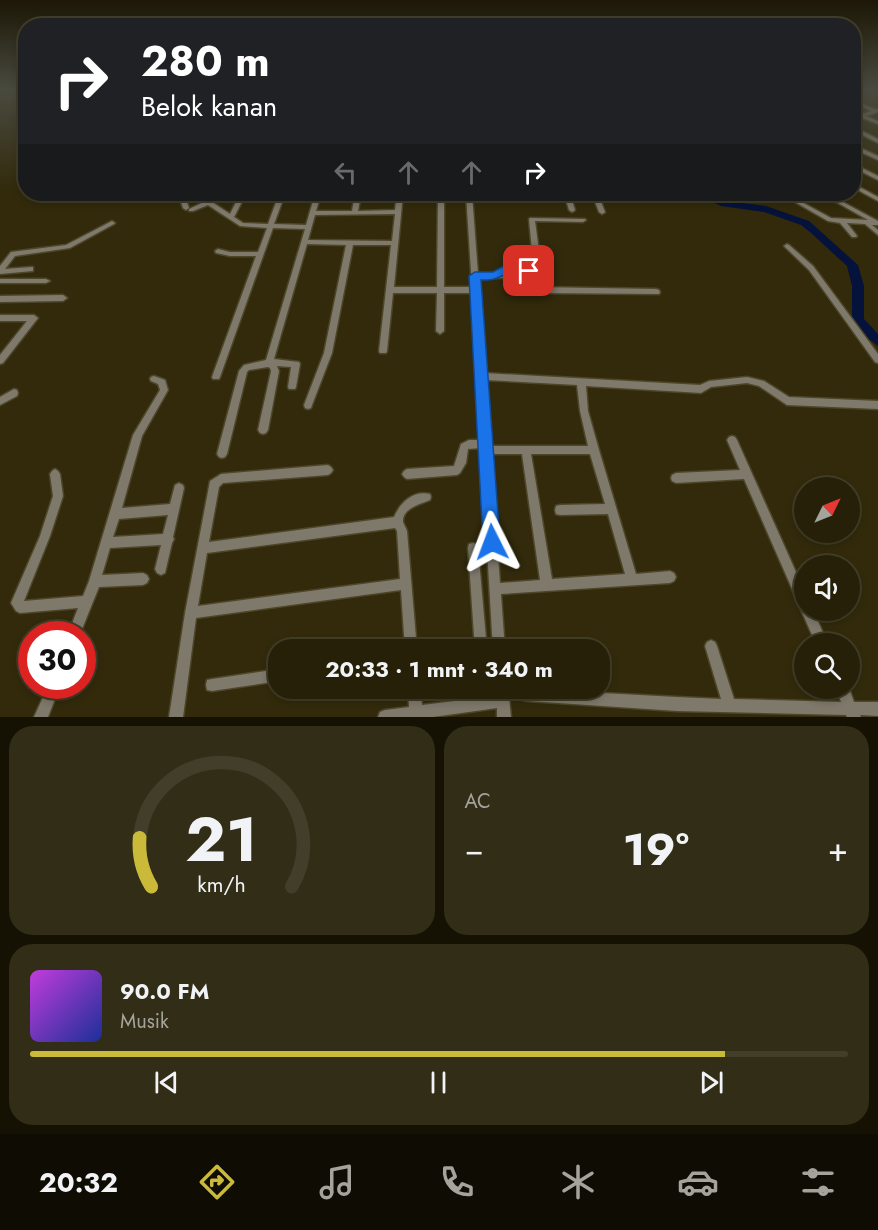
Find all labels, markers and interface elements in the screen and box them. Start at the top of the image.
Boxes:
text: 280 m [141,31,270,92]
icon: right [42,42,120,120]
text: Belok kanan [141,87,277,126]
icon: left [329,156,362,189]
icon: ahead [392,156,425,189]
icon: ahead [455,156,488,189]
icon: right [518,156,551,189]
pin [503,245,554,296]
icon: arrive [512,254,545,287]
north arrow [794,477,860,543]
map controls [794,477,860,699]
position arrow [460,510,524,574]
button: sound [794,555,860,621]
speed limit sign: 30 [18,621,96,699]
button: search [794,633,860,699]
text: 20:33 · 1 mnt · 340 m [325,653,553,685]
text: AC [465,787,491,816]
text: 21 [185,794,258,884]
text: 19° [623,817,689,882]
text: − [465,826,484,873]
text: + [828,826,848,873]
text: km/h [198,870,246,901]
text: 90.0 FM [120,975,209,1007]
text: Musik [120,1007,169,1036]
icon: previous [150,1066,183,1099]
icon: pause [422,1066,455,1099]
icon: next [695,1066,728,1099]
icon: directions [196,1161,238,1203]
icon: music [316,1161,358,1203]
icon: phone [436,1161,478,1203]
icon: climate [557,1161,599,1203]
icon: car [677,1161,719,1203]
icon: filters [797,1161,839,1203]
text: 20:32 [39,1163,118,1202]

